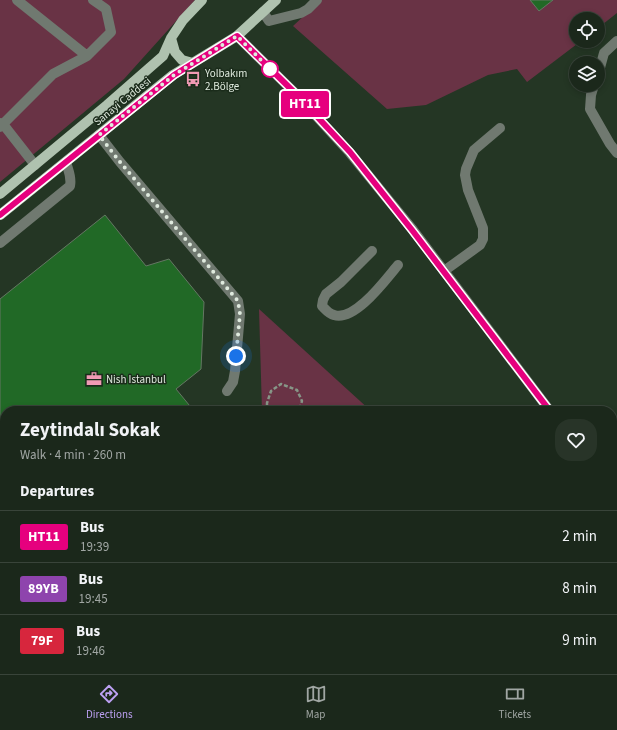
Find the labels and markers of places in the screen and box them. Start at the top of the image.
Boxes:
unlabelled marker [261,60,279,78]
place label: Yolbakım 2.Bölge [204,66,247,94]
bus stop icon: Yolbakım 2.Bölge [184,70,202,88]
office icon: Nish Istanbul [85,370,103,388]
place label: Nish Istanbul [106,372,166,387]

